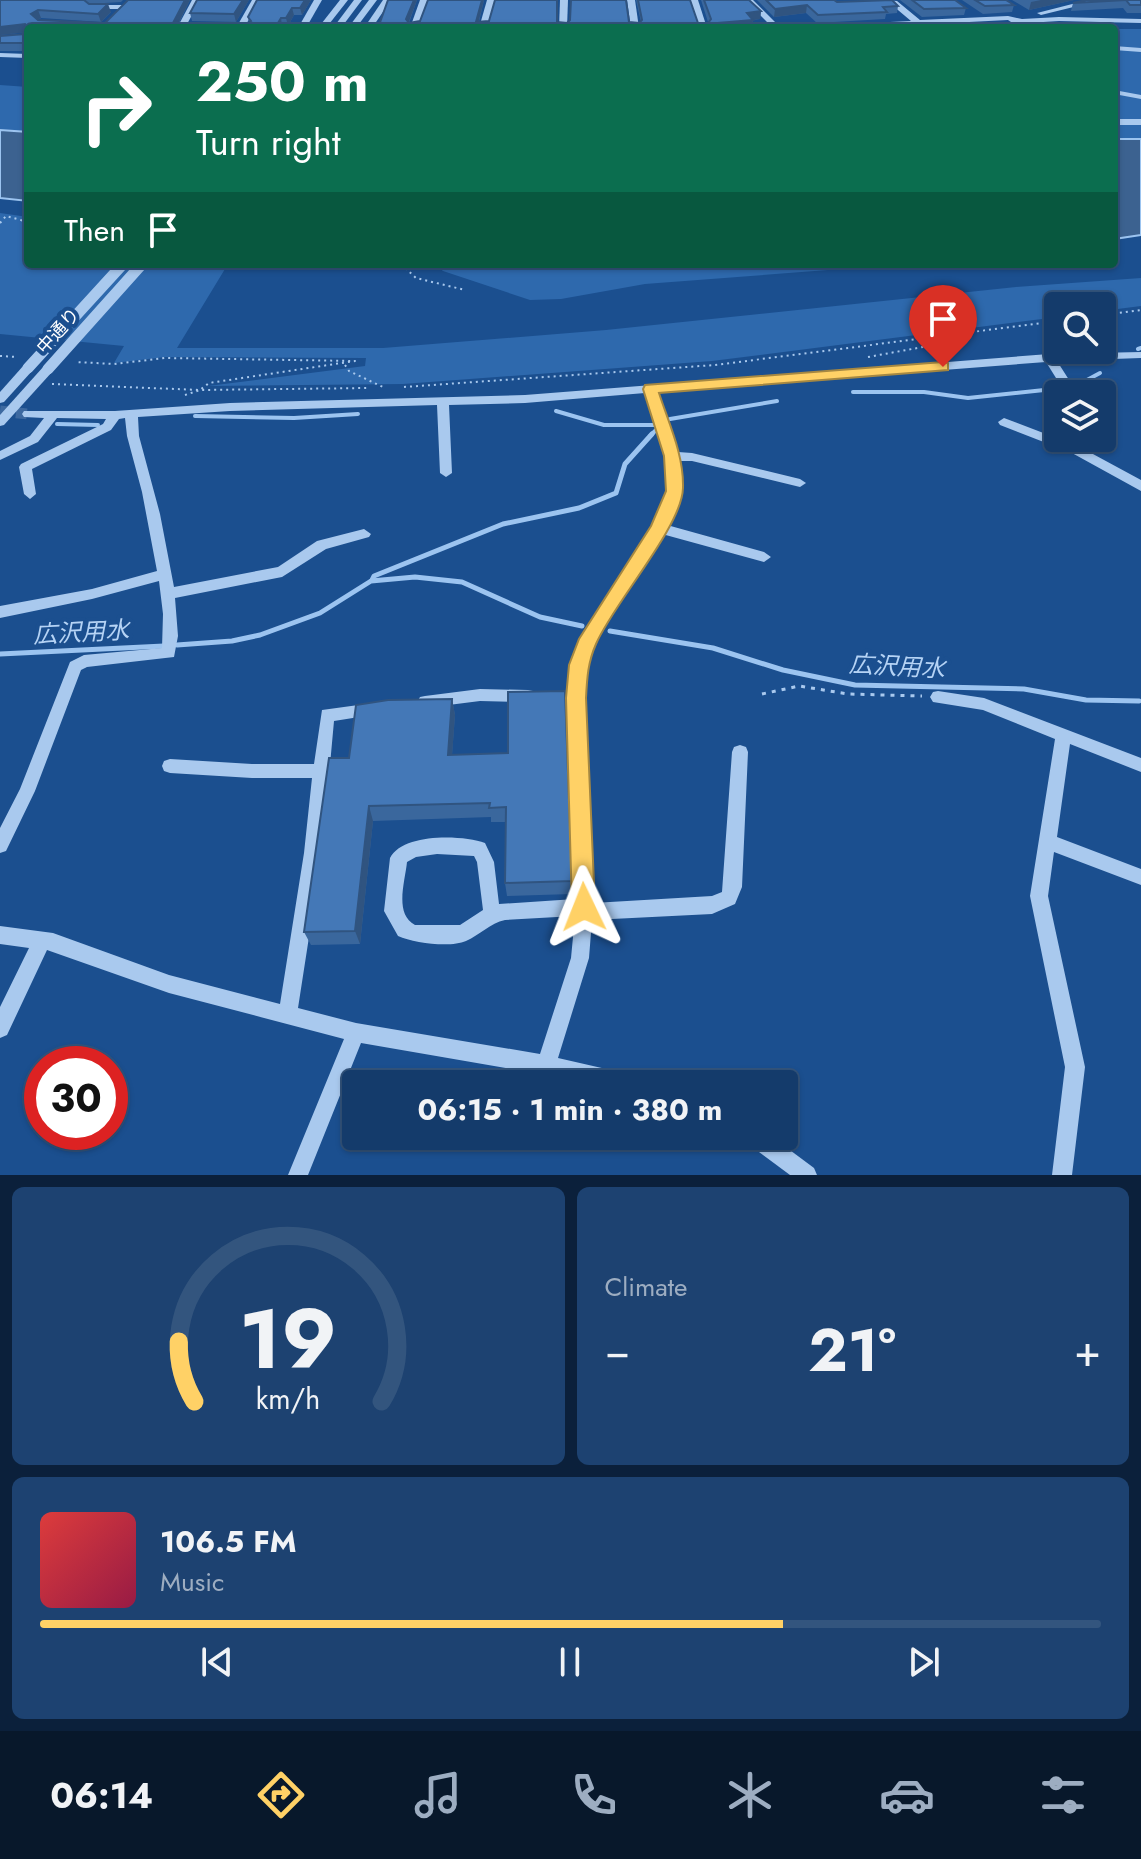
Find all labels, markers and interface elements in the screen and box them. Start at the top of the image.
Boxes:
text: 250 m [196,41,369,122]
icon: right [64,56,168,160]
text: Turn right [196,116,341,168]
icon: arrive [141,208,185,252]
text: Then [64,209,125,252]
pin [909,285,977,367]
map controls [1044,292,1116,452]
button: search [1044,292,1116,364]
icon: arrive [921,297,965,341]
street label: 中通り [30,302,86,360]
button: layers [1044,380,1116,452]
water label: 広沢用水 [32,612,133,652]
water label: 広沢用水 [848,646,949,686]
position arrow [542,865,626,949]
speed limit sign: 30 [24,1046,128,1150]
text: 06:15 · 1 min · 380 m [418,1088,722,1131]
text: Climate [605,1268,687,1306]
text: 19 [239,1279,337,1399]
text: 21° [808,1307,896,1394]
text: − [605,1319,630,1383]
text: + [1074,1319,1101,1383]
text: km/h [256,1378,321,1420]
text: 106.5 FM [160,1520,297,1563]
text: Music [160,1563,224,1601]
icon: previous [195,1640,239,1684]
icon: pause [548,1640,592,1684]
icon: next [902,1640,946,1684]
icon: directions [253,1767,309,1823]
icon: music [410,1767,466,1823]
icon: phone [566,1767,622,1823]
icon: climate [722,1767,778,1823]
icon: car [879,1767,935,1823]
icon: filters [1035,1767,1091,1823]
text: 06:14 [50,1769,153,1821]

